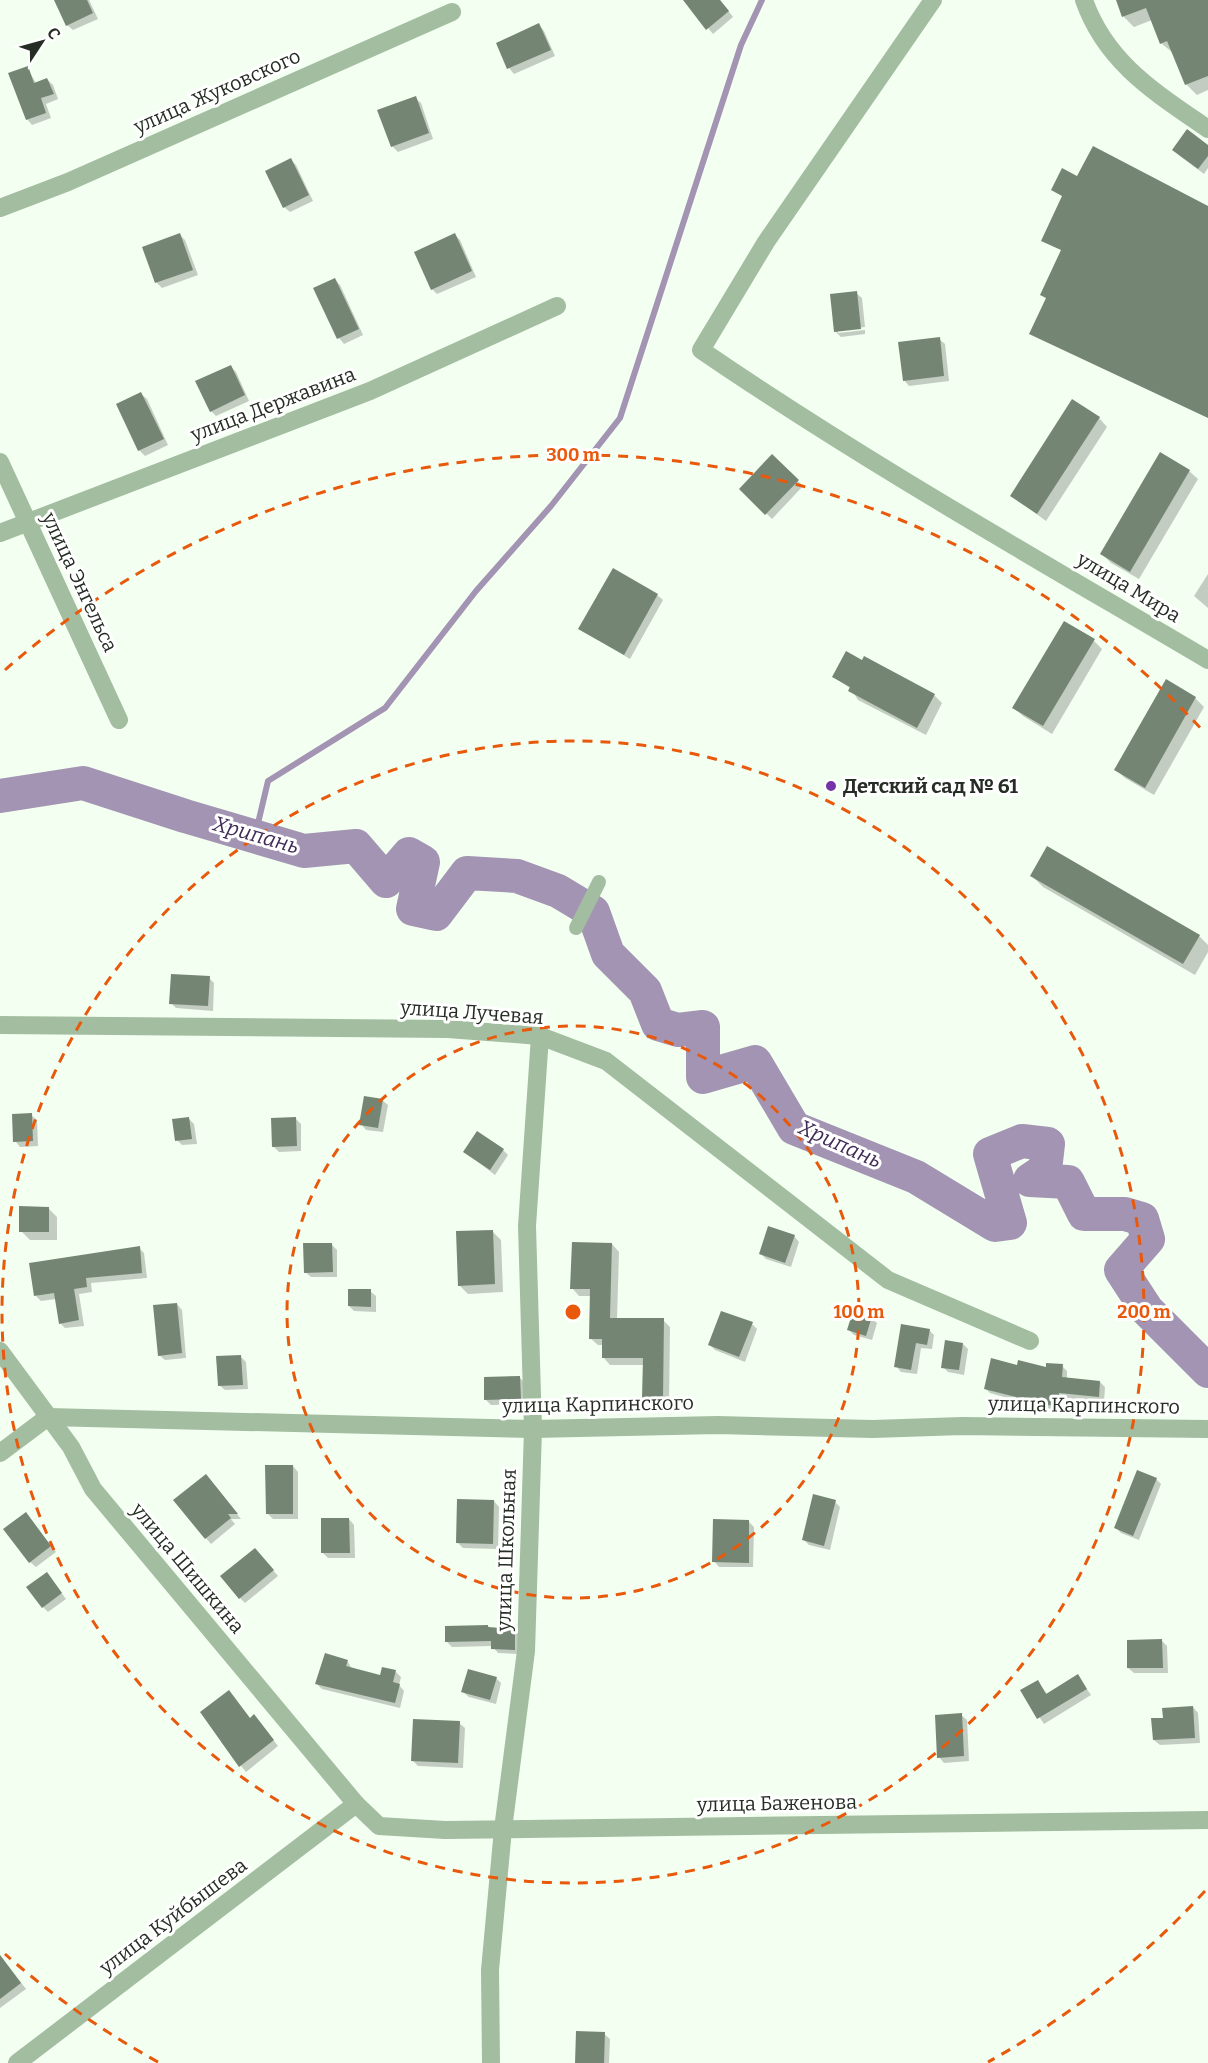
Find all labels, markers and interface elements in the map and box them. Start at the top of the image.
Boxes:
north arrow [12,12,72,72]
text: С [43,24,64,43]
street label: улица Жуковского [129,43,304,139]
street label: улица Державина [186,362,359,447]
text: 300 m [546,444,600,466]
street label: улица Энгельса [37,507,123,656]
street label: улица Мира [1072,546,1185,627]
place label: Детский сад № 61 [843,774,1018,798]
marker: Детский сад № 61 [824,779,838,793]
water label: Хрипань [209,810,302,860]
street label: улица Лучевая [399,995,544,1029]
water label: Хрипань [794,1114,885,1174]
text: 100 m [833,1301,885,1323]
text: 200 m [1117,1301,1171,1323]
centre of rings [563,1302,583,1322]
street label: улица Карпинского [501,1390,694,1418]
street label: улица Карпинского [987,1391,1180,1419]
street label: улица Школьная [491,1468,521,1633]
street label: улица Шишкина [126,1497,250,1638]
street label: улица Баженова [696,1790,857,1816]
street label: улица Куйбышева [94,1853,252,1980]

